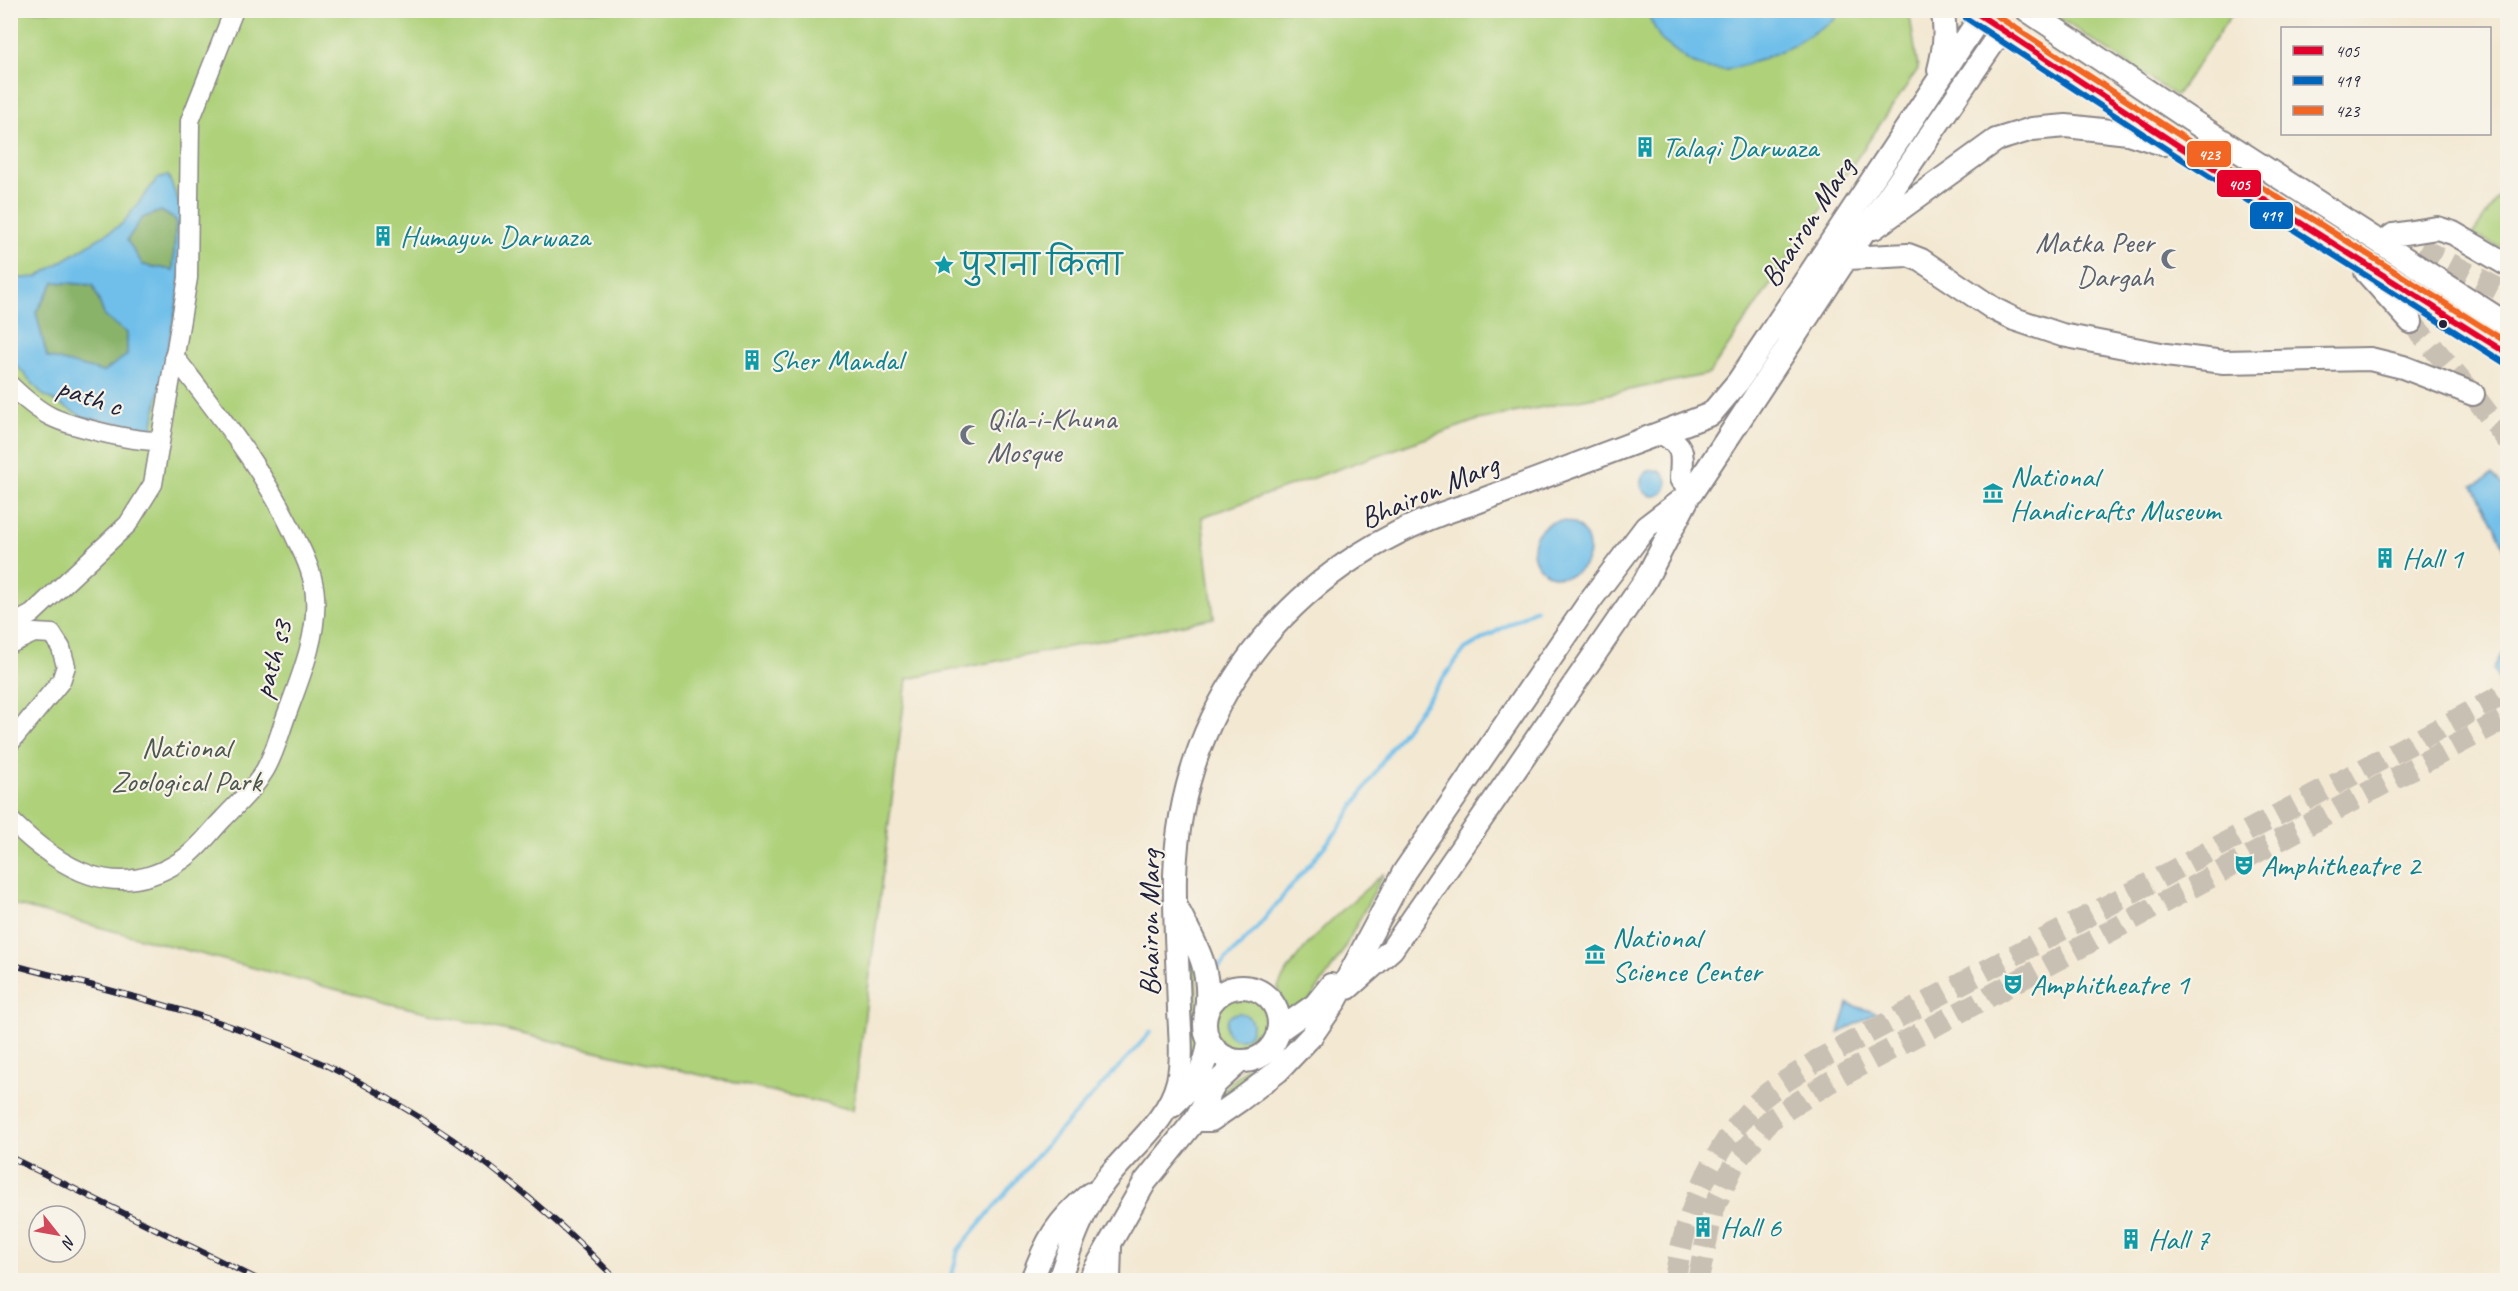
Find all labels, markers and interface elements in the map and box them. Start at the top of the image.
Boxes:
legend [2281,27,2491,135]
text: 405 [2335,40,2360,62]
text: 419 [2335,70,2361,92]
text: 423 [2335,100,2361,122]
place label: Talaqi Darwaza [1662,128,1821,166]
building icon: Talaqi Darwaza [1633,135,1657,159]
line badge: 423 [2186,140,2232,168]
text: 423 [2198,145,2222,165]
street label: Bhairon Marg [1751,148,1864,294]
line badge: 405 [2216,169,2262,198]
text: 405 [2228,175,2252,195]
line badge: 419 [2249,201,2294,230]
text: 419 [2260,206,2284,226]
place label: Humayun Darwaza [400,217,592,255]
place label: Matka Peer Dargah [2035,223,2156,295]
building icon: Humayun Darwaza [371,224,395,248]
place label: पुराना किला [959,242,1124,286]
mosque icon: Matka Peer Dargah [2159,247,2183,271]
place icon: पुराना किला [932,253,956,277]
unlabelled marker [2437,318,2449,330]
place label: Sher Mandal [769,341,907,379]
building icon: Sher Mandal [740,348,764,372]
street label: path c [53,367,129,425]
place label: Qila-i-Khuna Mosque [987,399,1118,471]
mosque icon: Qila-i-Khuna Mosque [958,423,982,447]
street label: Bhairon Marg [1354,444,1506,537]
place label: National Handicrafts Museum [2010,457,2223,529]
museum icon: National Handicrafts Museum [1981,481,2005,505]
place label: Hall 1 [2402,539,2464,577]
building icon: Hall 1 [2373,546,2397,570]
street label: path s3 [243,613,302,702]
park label: National Zoological Park [111,728,263,800]
place label: Amphitheatre 2 [2261,846,2423,884]
street label: Bhairon Marg [1130,847,1168,996]
theatre icon: Amphitheatre 2 [2232,853,2256,877]
place label: National Science Center [1612,918,1764,990]
museum icon: National Science Center [1583,942,1607,966]
place label: Amphitheatre 1 [2030,965,2191,1003]
theatre icon: Amphitheatre 1 [2001,972,2025,996]
north arrow [27,1204,87,1264]
place label: Hall 6 [1720,1208,1782,1246]
building icon: Hall 6 [1691,1215,1715,1239]
place label: Hall 7 [2148,1220,2210,1258]
building icon: Hall 7 [2119,1227,2143,1251]
text: N [56,1232,80,1253]

